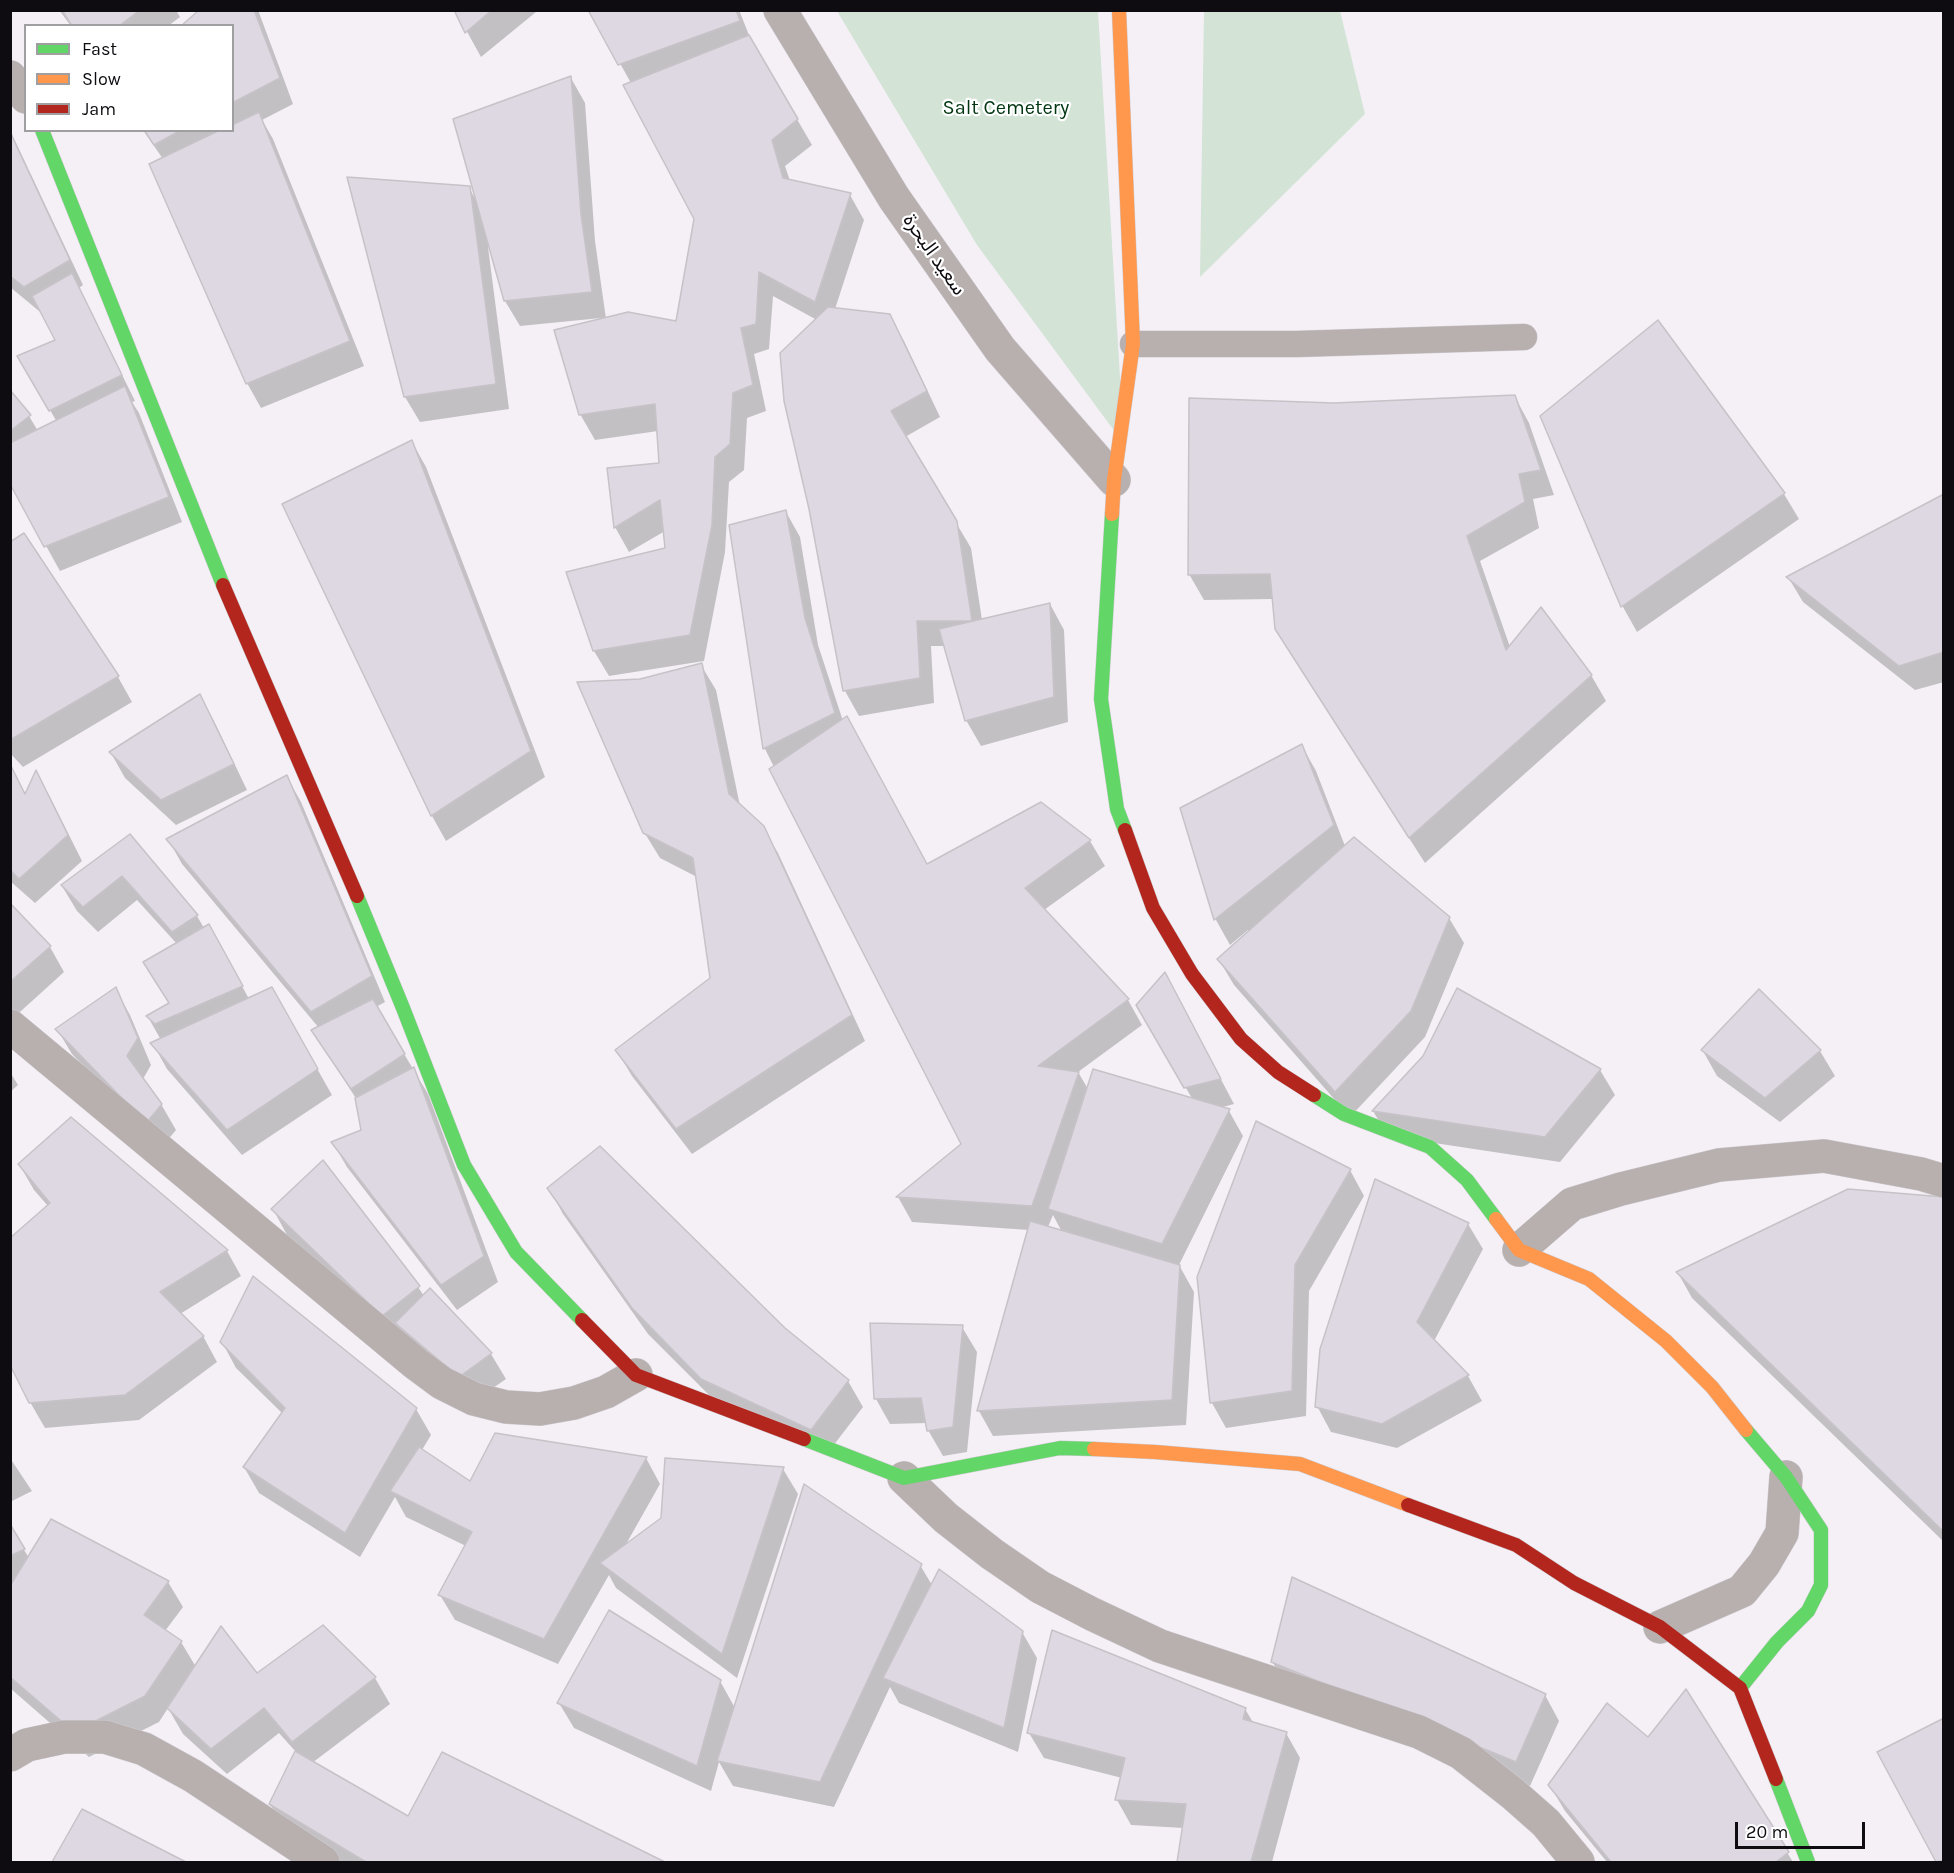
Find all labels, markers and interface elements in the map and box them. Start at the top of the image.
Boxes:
legend [24,24,234,132]
text: Fast [82,38,117,60]
text: Slow [82,68,121,90]
park label: Salt Cemetery [943,96,1069,120]
text: Jam [82,98,116,120]
street label: سعيد البحرة [897,210,971,300]
scale bar [1738,1810,1868,1848]
text: 20 m [1746,1821,1788,1843]

